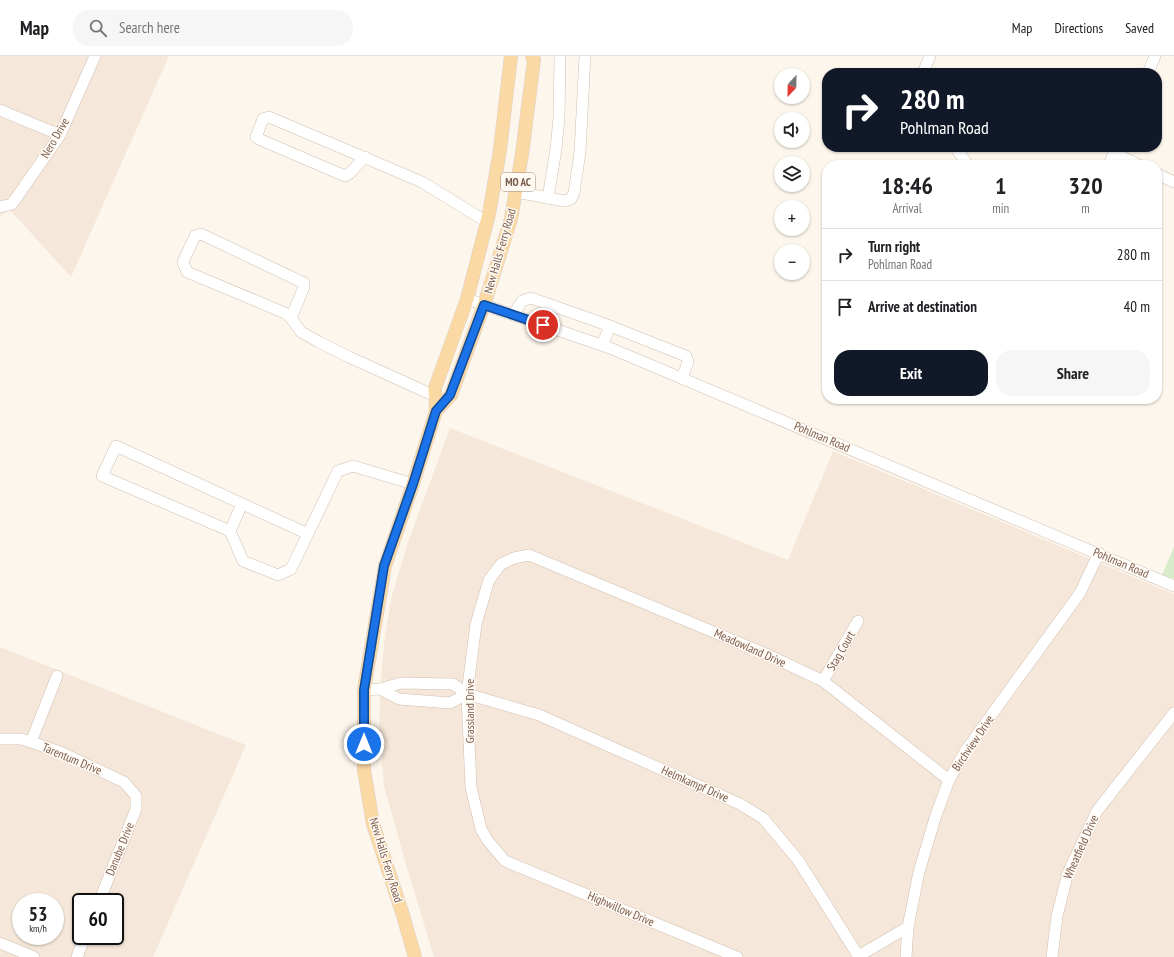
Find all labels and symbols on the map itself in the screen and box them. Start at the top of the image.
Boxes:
north arrow [774,68,810,104]
street label: Nero Drive [37,115,72,161]
road number: MO AC [501,173,535,191]
street label: New Halls Ferry Road [480,207,519,295]
pin [526,308,560,342]
street label: Pohlman Road [792,418,852,455]
street label: Pohlman Road [1091,544,1151,581]
street label: Meadowland Drive [712,625,789,670]
street label: Stag Court [823,628,858,673]
street label: Grassland Drive [462,679,477,743]
street label: Birchview Drive [948,712,997,774]
position arrow [343,723,385,765]
street label: Tarentum Drive [40,739,104,778]
street label: Helmkampf Drive [659,762,731,805]
street label: Wheatfield Drive [1060,812,1101,881]
street label: New Halls Ferry Road [366,816,406,904]
street label: Danube Drive [102,820,137,878]
street label: Highwillow Drive [586,888,657,929]
speed limit sign: 60 [72,893,124,945]

